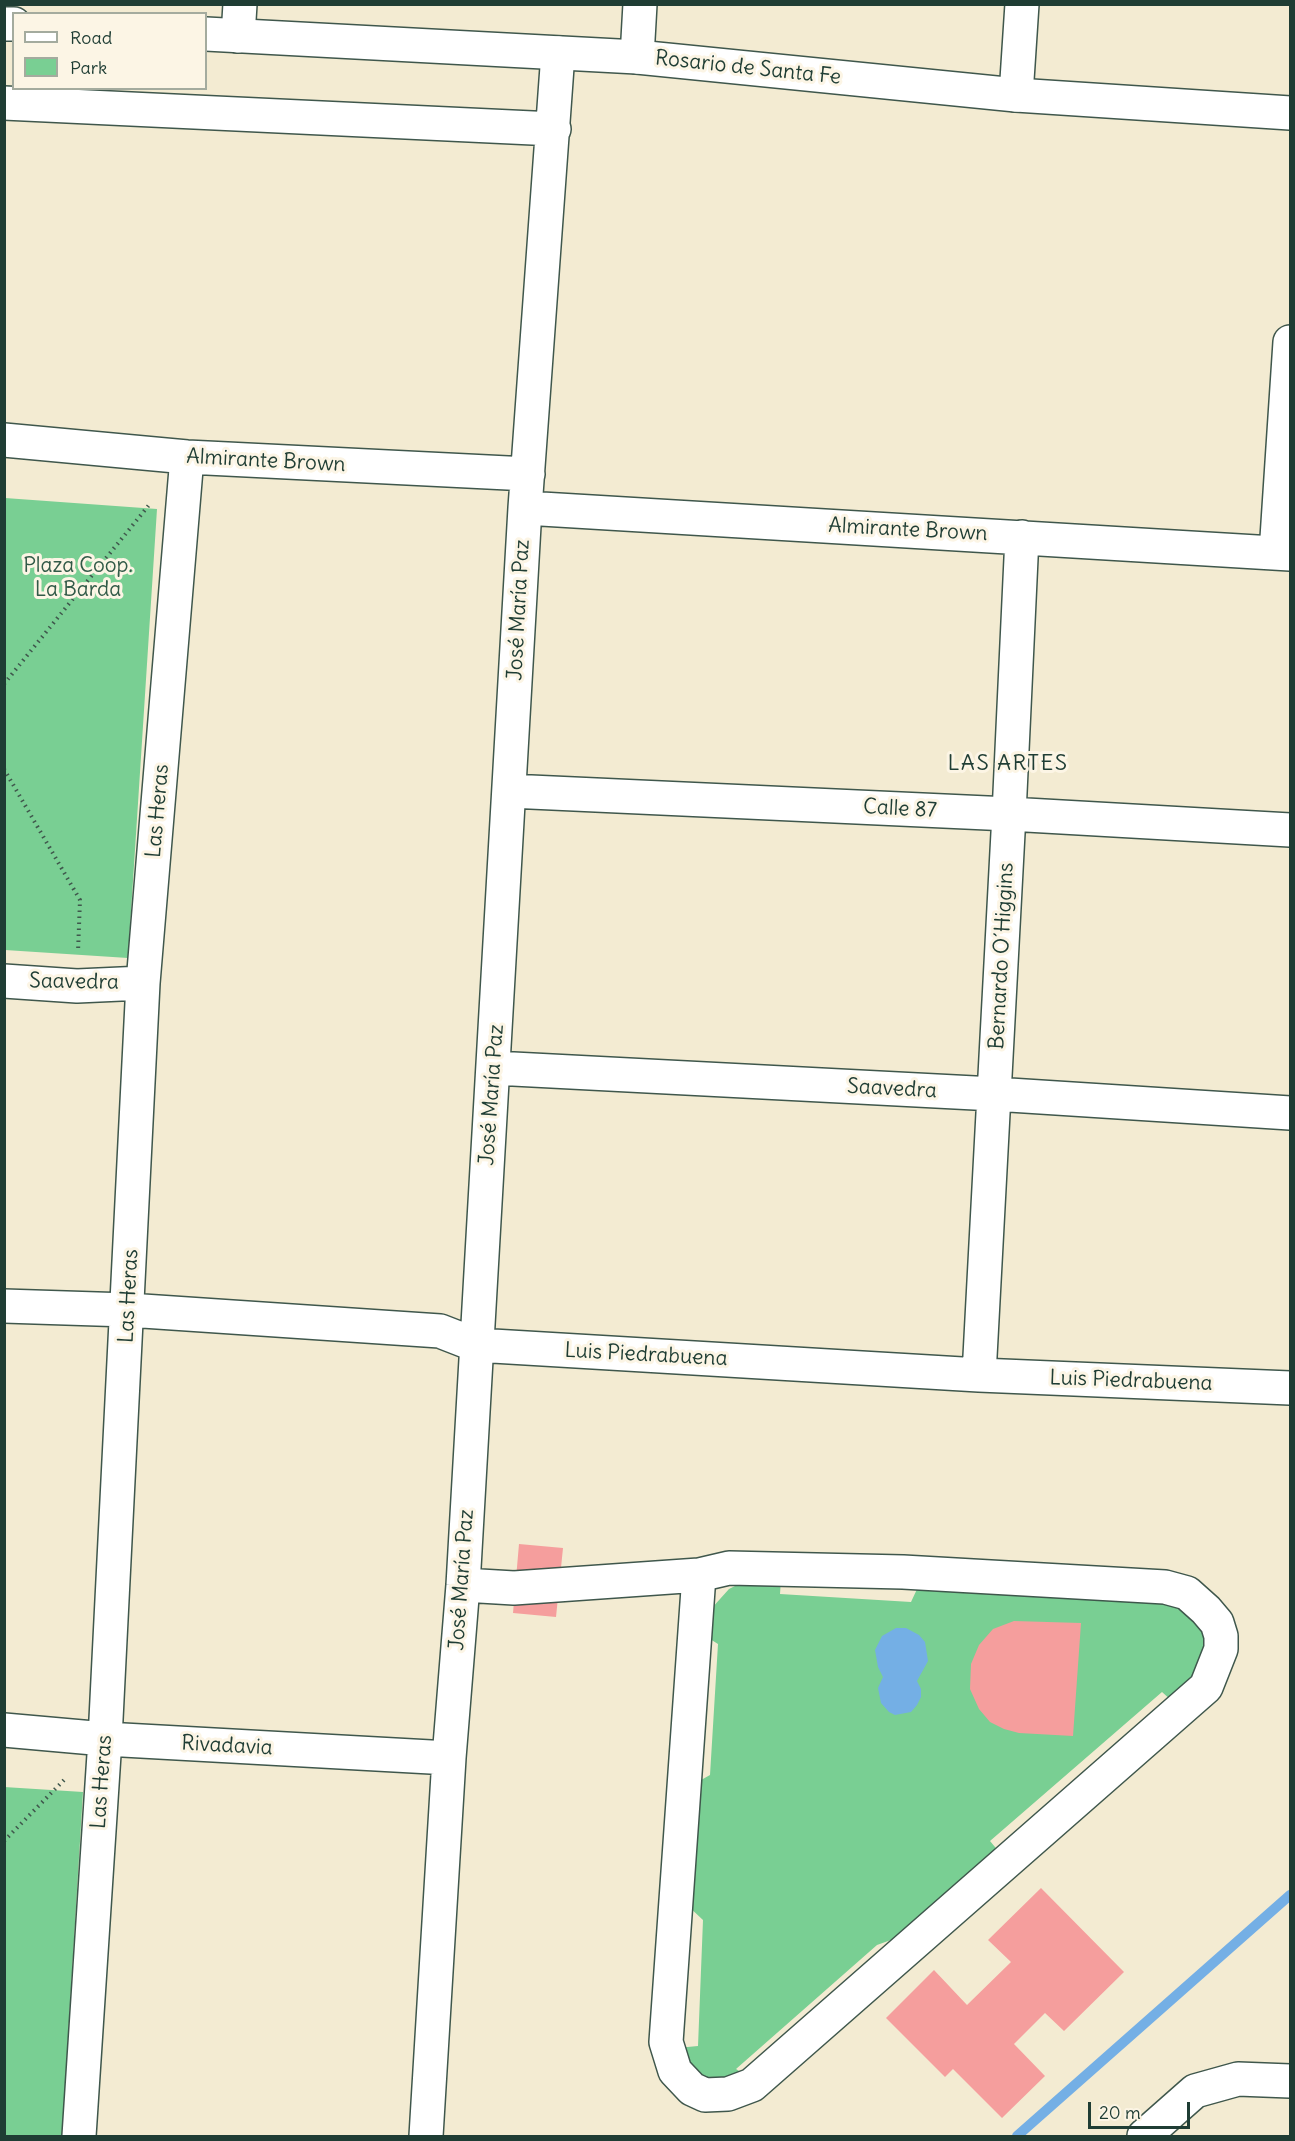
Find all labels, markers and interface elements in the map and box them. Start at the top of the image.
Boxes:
legend [12,12,207,90]
text: Road [70,26,112,49]
street label: Rosario de Santa Fe [654,46,842,90]
text: Park [70,56,107,79]
street label: Almirante Brown [186,444,346,478]
street label: Almirante Brown [828,513,988,547]
street label: José María Paz [503,539,535,681]
park label: Plaza Coop. La Barda [23,553,133,603]
district label: LAS ARTES [947,751,1069,777]
street label: Las Heras [141,763,175,859]
street label: Calle 87 [863,794,937,824]
street label: Bernardo O´Higgins [985,862,1019,1050]
street label: Saavedra [29,969,119,995]
street label: José María Paz [474,1024,510,1166]
street label: Saavedra [847,1074,937,1104]
street label: Las Heras [114,1248,144,1344]
street label: Luis Piedrabuena [564,1338,728,1372]
street label: Luis Piedrabuena [1049,1366,1213,1396]
street label: José María Paz [444,1509,480,1651]
street label: Rivadavia [181,1731,273,1761]
street label: Las Heras [86,1734,118,1830]
scale bar [1091,2090,1193,2128]
text: 20 m [1099,2101,1141,2124]

